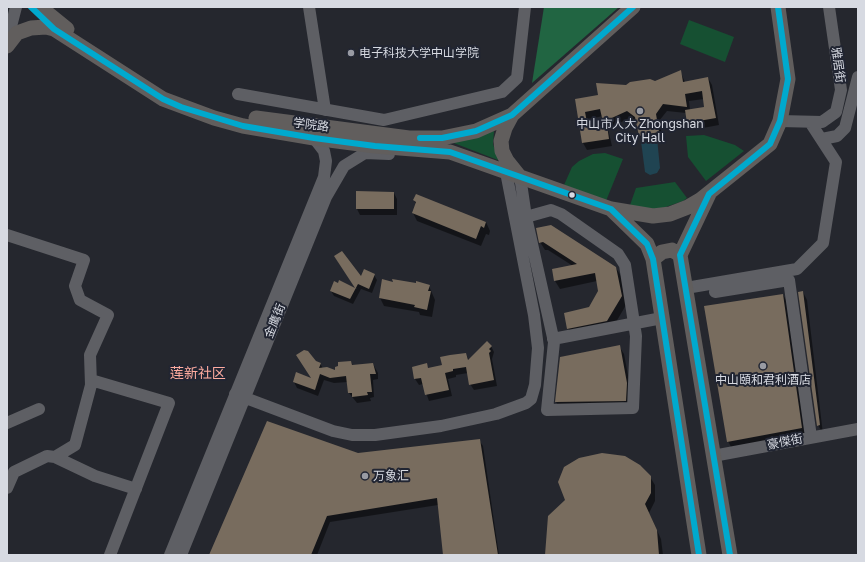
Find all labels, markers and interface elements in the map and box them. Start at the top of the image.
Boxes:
place label: 电子科技大学中山学院 [359,46,479,60]
street label: 雅居街 [828,46,848,84]
marker: 电子科技大学中山学院 [346,48,356,58]
marker: 中山市人大 Zhongshan City Hall [635,106,645,116]
street label: 学院路 [292,116,330,134]
place label: 中山市人大 Zhongshan City Hall [576,117,704,145]
unlabelled marker [567,190,577,200]
street label: 金鹰街 [262,302,288,340]
marker: 中山頤和君利酒店 [758,361,768,371]
district label: 莲新社区 [170,366,226,382]
place label: 中山頤和君利酒店 [715,373,811,387]
street label: 豪傑街 [766,431,804,453]
place label: 万象汇 [373,469,409,483]
marker: 万象汇 [360,471,370,481]

